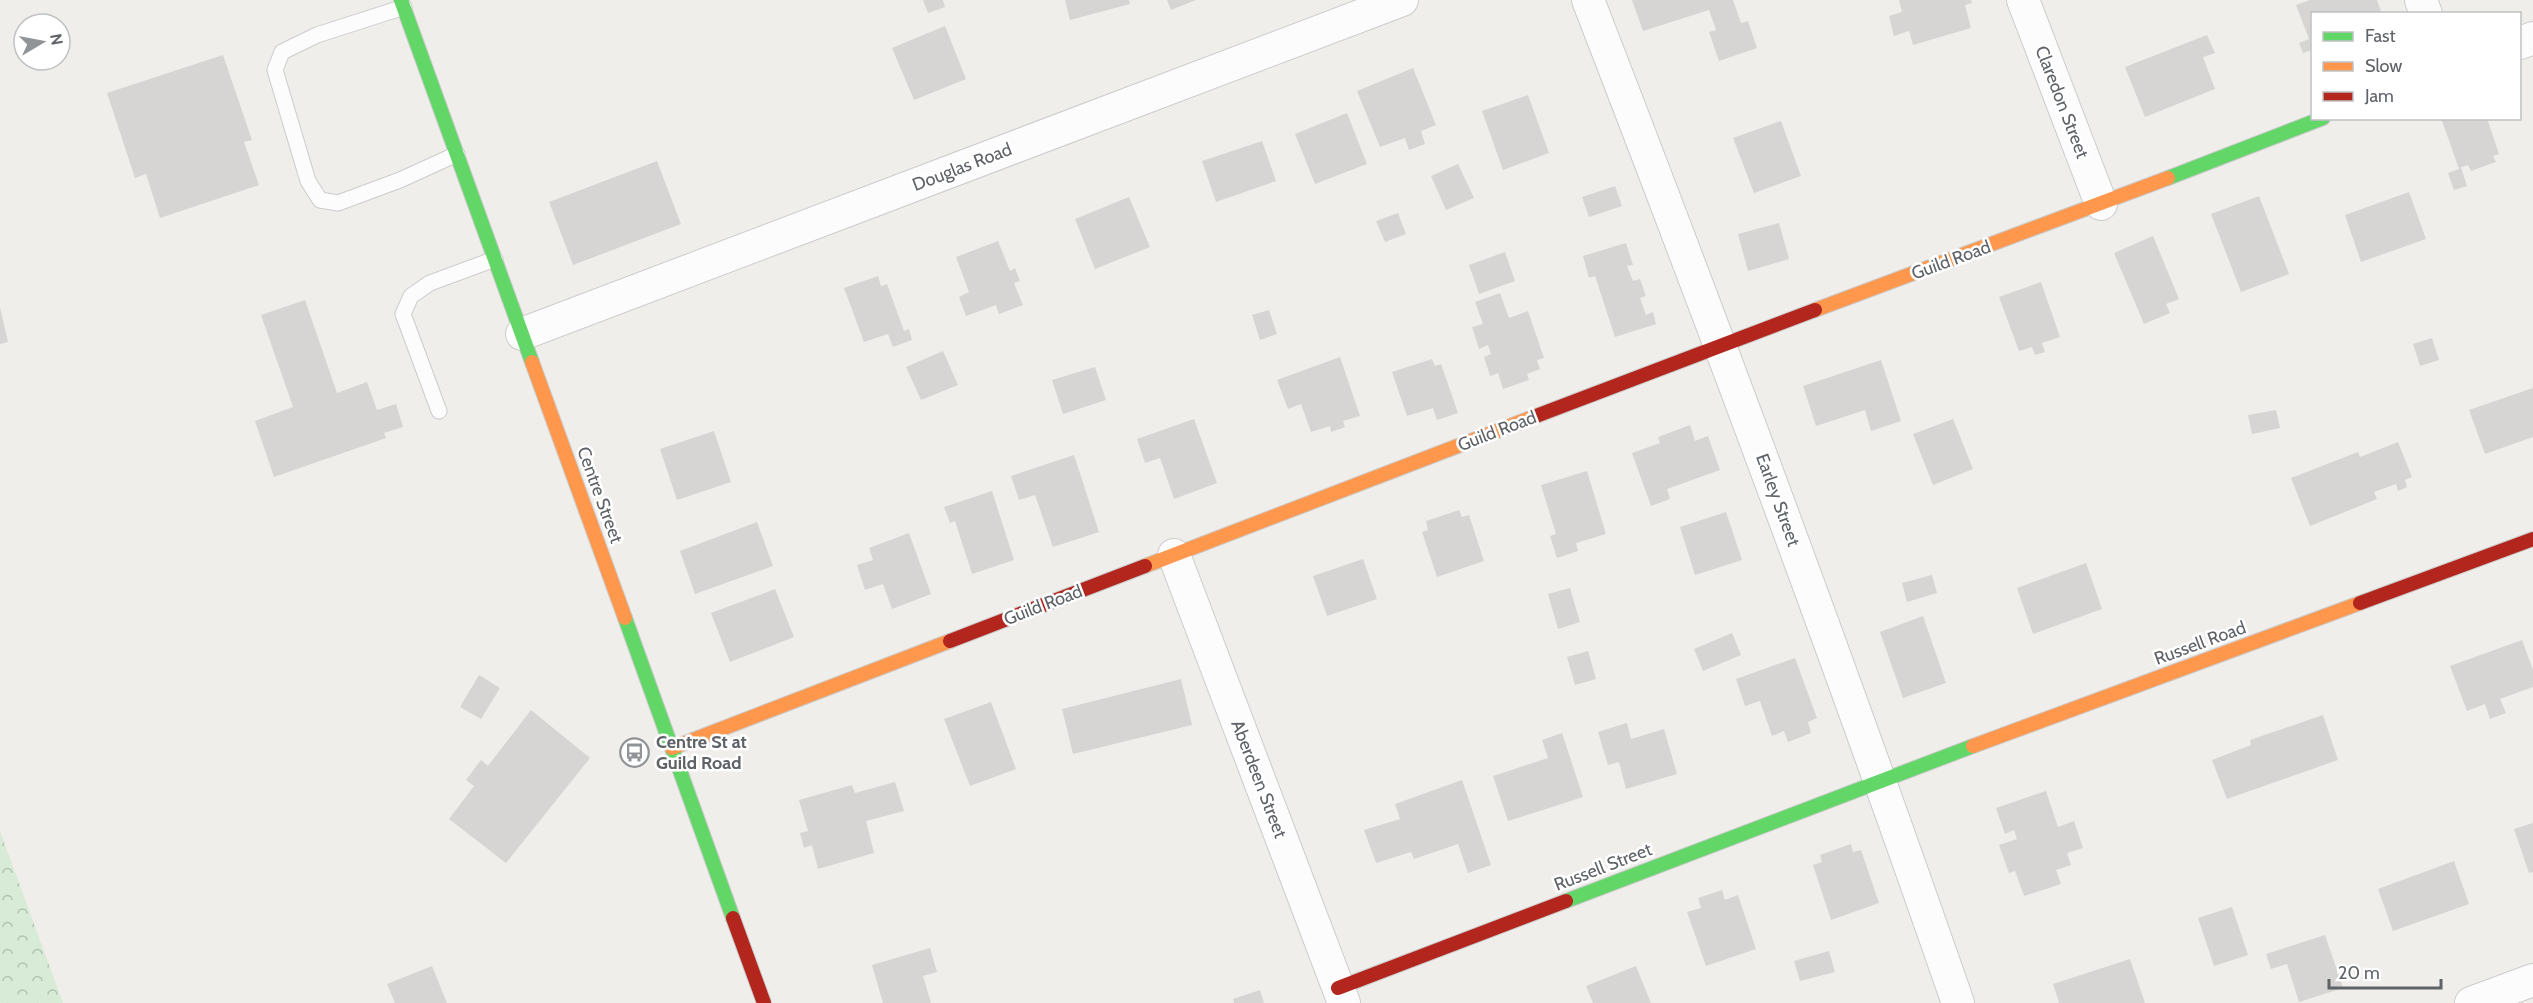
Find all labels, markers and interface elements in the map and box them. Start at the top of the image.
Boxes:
north arrow [12,12,72,72]
legend [2311,12,2521,120]
text: Fast [2365,25,2396,47]
text: N [46,32,67,47]
street label: Claredon Street [2030,43,2094,161]
text: Slow [2365,55,2402,77]
text: Jam [2364,85,2394,107]
street label: Douglas Road [909,138,1015,196]
street label: Guild Road [1908,236,1994,284]
street label: Guild Road [1455,406,1539,456]
street label: Centre Street [572,444,628,546]
street label: Earley Street [1751,451,1805,549]
street label: Guild Road [1001,580,1085,630]
street label: Russell Road [2151,616,2249,670]
street label: Aberdeen Street [1226,717,1292,841]
place label: Centre St at Guild Road [656,731,747,774]
bus stop icon: Centre St at Guild Road [619,736,651,768]
street label: Russell Street [1551,838,1655,896]
scale bar [2329,952,2442,990]
text: 20 m [2338,962,2380,984]

